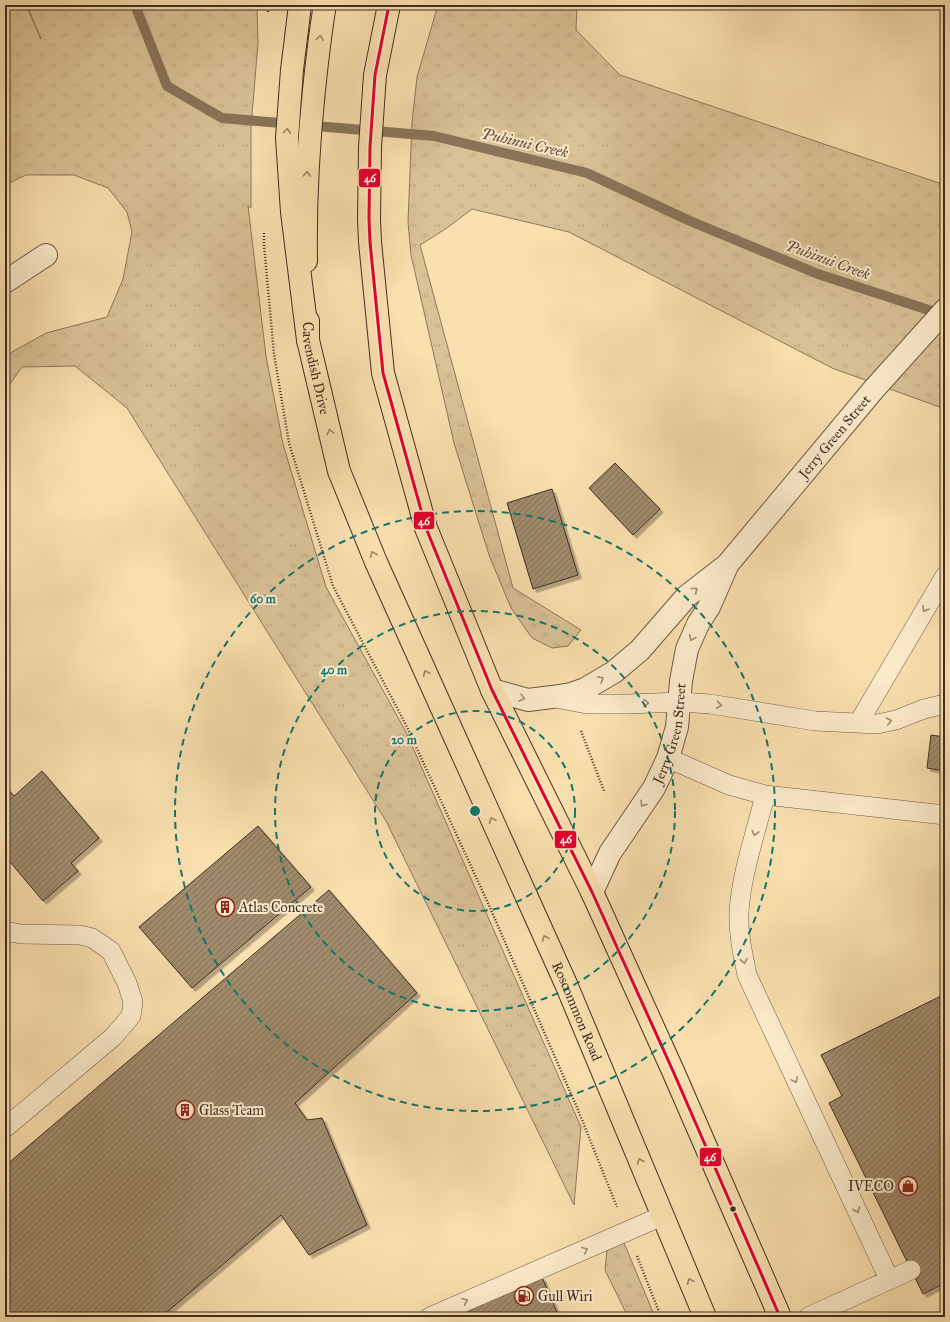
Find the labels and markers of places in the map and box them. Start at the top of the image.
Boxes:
centre of rings [468,804,482,818]
building icon: Atlas Concrete [214,896,236,918]
place label: Atlas Concrete [238,899,323,916]
building icon: Glass Team [174,1099,196,1121]
place label: Glass Team [199,1102,264,1119]
shop icon: IVECO [897,1175,919,1197]
place label: IVECO [848,1178,894,1195]
unlabelled marker [728,1204,738,1214]
fuel station icon: Gull Wiri [513,1285,535,1307]
place label: Gull Wiri [538,1288,593,1305]

